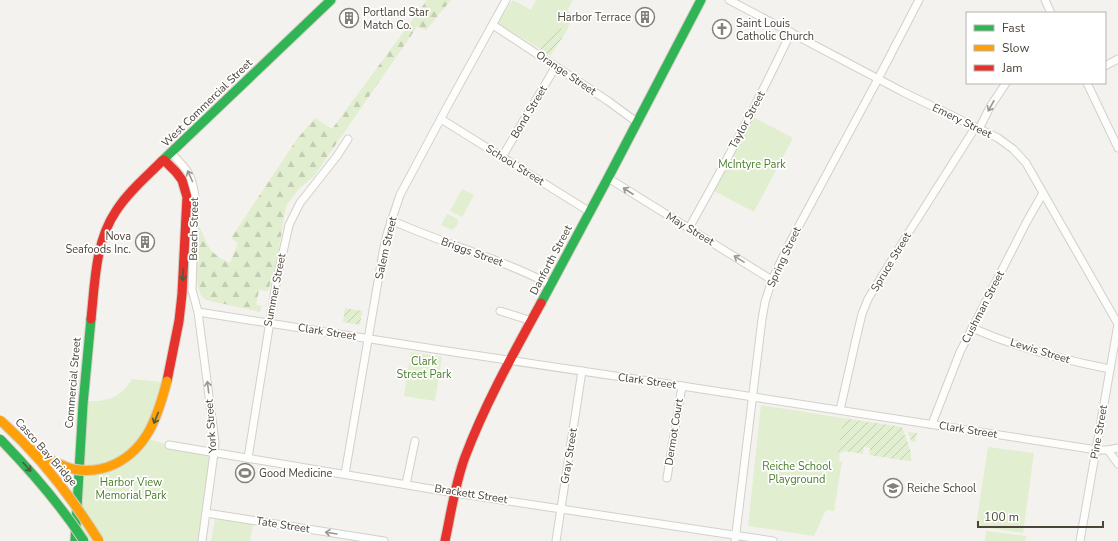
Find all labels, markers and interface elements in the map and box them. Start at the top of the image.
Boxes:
place label: Portland Star Match Co. [363,5,429,33]
building icon: Harbor Terrace [634,6,656,28]
building icon: Portland Star Match Co. [338,7,360,29]
place label: Harbor Terrace [557,10,631,25]
legend [966,12,1106,84]
place label: Saint Louis Catholic Church [736,16,814,44]
church icon: Saint Louis Catholic Church [711,18,733,40]
text: Fast [1002,20,1025,36]
text: Slow [1002,40,1030,56]
street label: Orange Street [533,47,599,99]
street label: West Commercial Street [158,56,256,150]
text: Jam [1001,60,1023,76]
street label: Bond Street [507,83,551,141]
street label: Taylor Street [726,88,769,151]
one-way arrow [987,99,995,111]
street label: Emery Street [930,100,994,142]
street label: School Street [483,141,547,189]
park label: McIntyre Park [718,157,786,172]
one-way arrow [186,171,193,183]
one-way arrow [623,187,634,195]
street label: Beach Street [186,197,202,261]
street label: May Street [663,209,717,249]
street label: Salem Street [372,215,401,281]
street label: Danforth Street [526,222,576,298]
street label: Spring Street [763,224,805,290]
place label: Nova Seafoods Inc. [66,229,131,257]
street label: Spruce Street [867,229,915,295]
building icon: Nova Seafoods Inc. [134,231,156,253]
street label: Briggs Street [439,234,505,270]
street label: Summer Street [261,252,289,328]
one-way arrow [733,254,745,262]
one-way arrow [179,268,186,281]
street label: Cushman Street [958,268,1008,346]
street label: Clark Street [297,320,357,344]
street label: Lewis Street [1008,335,1072,367]
street label: Commercial Street [62,337,84,429]
park label: Clark Street Park [397,354,452,382]
street label: Clark Street [617,369,677,393]
one-way arrow [204,381,212,394]
street label: Dermot Court [661,397,687,467]
street label: York Street [202,398,220,455]
street label: Pine Street [1087,404,1111,460]
one-way arrow [151,412,159,424]
street label: Casco Bay Bridge [11,415,81,489]
street label: Clark Street [938,418,998,442]
street label: Gray Street [557,427,581,485]
park label: Reiche School Playground [762,459,832,487]
one-way arrow [22,462,32,472]
sports icon: Good Medicine [234,462,256,484]
place label: Good Medicine [259,466,333,481]
park label: Harbor View Memorial Park [95,475,167,503]
school or university icon: Reiche School [882,477,904,499]
street label: Brackett Street [433,481,509,507]
place label: Reiche School [907,481,977,496]
scale bar [978,503,1103,529]
text: 100 m [984,509,1019,525]
street label: Tate Street [255,513,311,537]
one-way arrow [325,529,338,537]

